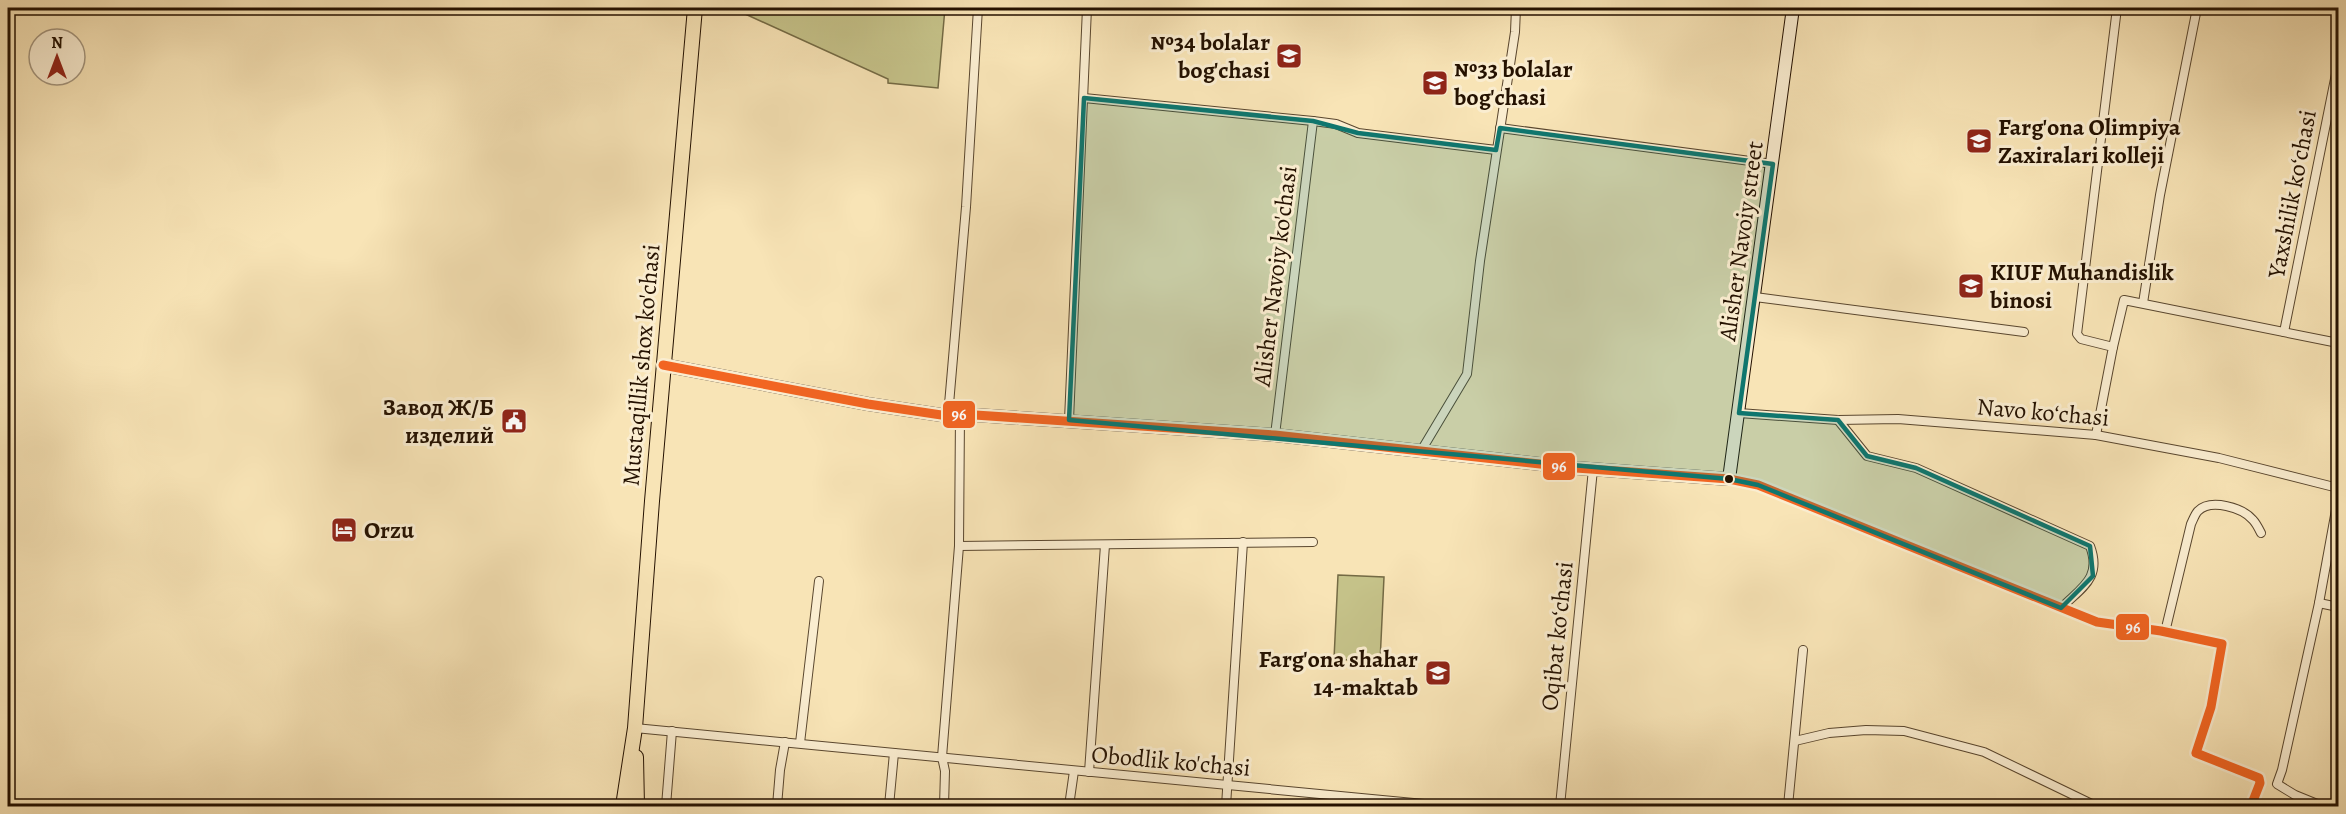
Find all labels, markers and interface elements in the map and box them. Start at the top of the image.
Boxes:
place label: №34 bolalar bog'chasi [1150,26,1270,86]
north arrow [27,27,87,87]
text: N [51,32,63,54]
school or university icon: №34 bolalar bog'chasi [1274,41,1304,71]
place label: №33 bolalar bog'chasi [1453,53,1573,113]
school or university icon: №33 bolalar bog'chasi [1420,68,1450,98]
street label: Yaxshilik koʻchasi [2260,107,2324,282]
place label: Farg'ona Olimpiya Zaxiralari kolleji [1998,111,2181,171]
school or university icon: Farg'ona Olimpiya Zaxiralari kolleji [1964,126,1994,156]
street label: Alisher Navoiy street [1711,139,1771,344]
street label: Alisher Navoiy ko'chasi [1245,164,1304,389]
street label: Mustaqillik shox ko'chasi [614,243,668,487]
place label: KIUF Muhandislik binosi [1989,256,2174,316]
school or university icon: KIUF Muhandislik binosi [1956,271,1986,301]
street label: Navo koʻchasi [1975,390,2111,434]
place label: Завод Ж/Б изделий [383,391,494,451]
line badge: 96 [942,400,976,429]
text: 96 [952,404,967,426]
public building icon: Завод Ж/Б изделий [499,406,529,436]
line badge: 96 [1542,452,1576,481]
text: 96 [1552,456,1567,478]
unlabelled marker [1723,473,1735,485]
place label: Orzu [364,514,415,546]
hotel icon: Orzu [329,515,359,545]
street label: Oqibat koʻchasi [1533,560,1581,712]
line badge: 96 [2115,613,2150,641]
text: 96 [2126,617,2141,639]
place label: Farg'ona shahar 14-maktab [1259,643,1418,703]
school or university icon: Farg'ona shahar 14-maktab [1423,658,1453,688]
street label: Obodlik ko'chasi [1090,738,1252,784]

